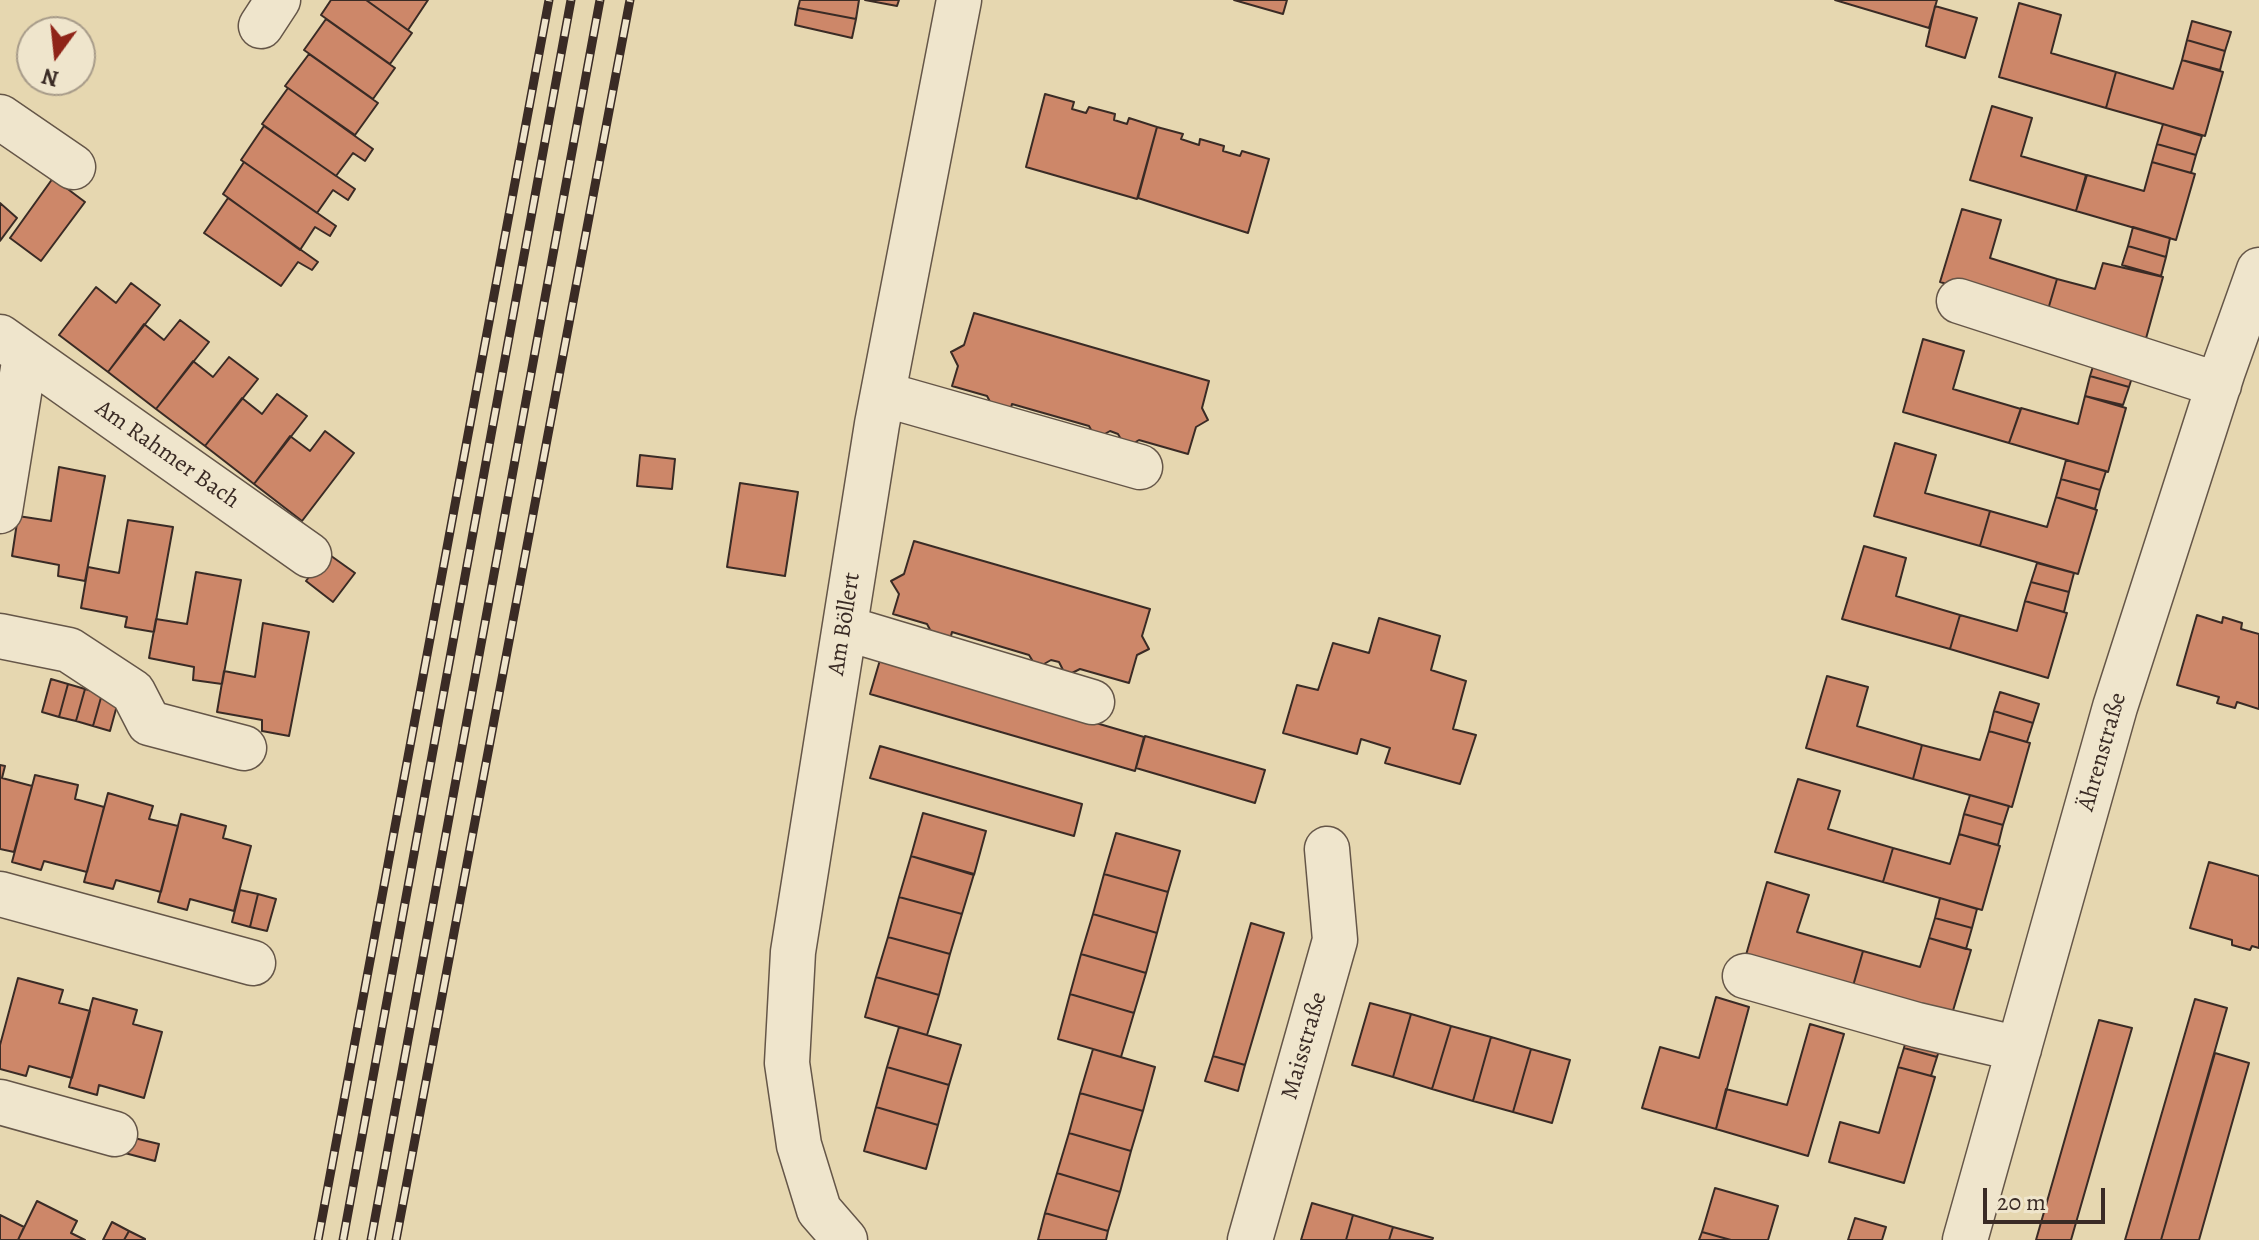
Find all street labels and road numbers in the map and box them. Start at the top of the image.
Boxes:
street label: Am Rahmer Bach [89,395,245,515]
street label: Am Böllert [823,570,867,678]
street label: Ährenstraße [2072,689,2134,815]
street label: Maisstraße [1276,989,1334,1103]

